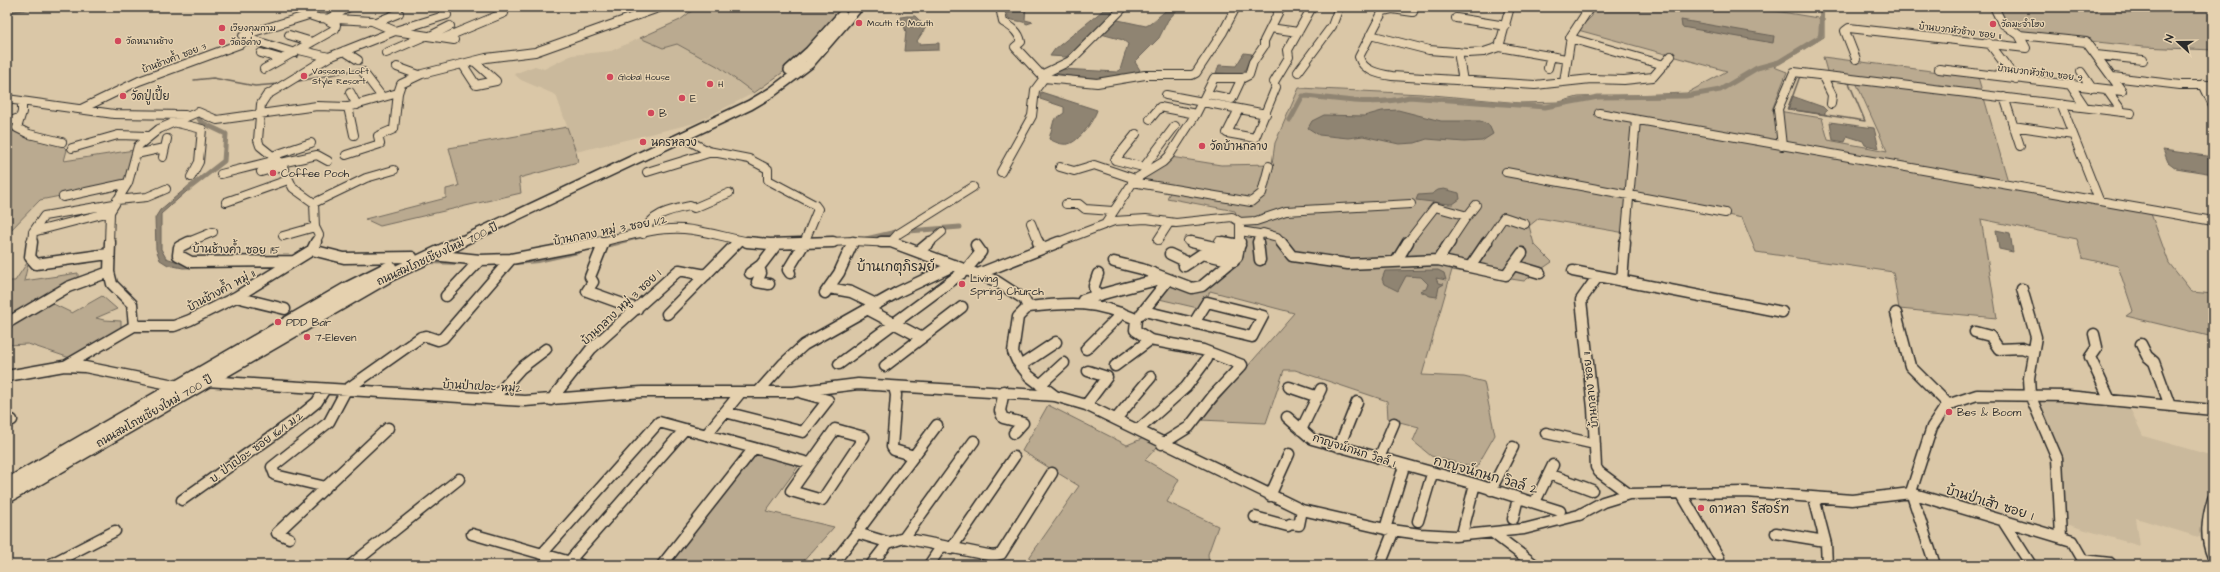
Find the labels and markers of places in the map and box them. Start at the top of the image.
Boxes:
place label: Mouth to Mouth [867,17,934,30]
marker: Mouth to Mouth [854,18,864,28]
place label: วัดมะจำโฮง [2001,18,2044,31]
marker: วัดมะจำโฮง [1988,19,1998,29]
place label: เวียงกุมกาม [230,22,276,35]
marker: เวียงกุมกาม [217,23,227,33]
place label: วัดหนานช้าง [126,35,173,48]
marker: วัดหนานช้าง [113,36,123,46]
place label: วัดอีค่าง [230,36,261,49]
marker: วัดอีค่าง [217,37,227,47]
place label: Vassana Loft Style Resort [312,65,369,88]
marker: Vassana Loft Style Resort [299,71,309,81]
place label: Global House [618,71,670,84]
marker: Global House [605,72,615,82]
place label: H [718,78,724,91]
marker: H [705,79,715,89]
place label: วัดปู่เปี้ย [131,85,170,105]
marker: วัดปู่เปี้ย [118,91,128,101]
place label: E [690,91,697,106]
marker: E [677,93,687,103]
place label: B [659,106,667,121]
marker: B [646,108,656,118]
place label: นครหลวง [651,135,697,150]
marker: นครหลวง [638,137,648,147]
place label: วัดบ้านกลาง [1210,139,1267,154]
marker: วัดบ้านกลาง [1197,141,1207,151]
place label: Coffee Pooh [281,166,350,181]
marker: Coffee Pooh [268,168,278,178]
place label: Living Spring Church [970,271,1044,300]
marker: Living Spring Church [957,279,967,289]
place label: PDD Bar [286,315,331,330]
marker: PDD Bar [273,317,283,327]
place label: 7-Eleven [315,330,357,345]
marker: 7-Eleven [302,332,312,342]
place label: Bes & Boom [1957,405,2022,420]
marker: Bes & Boom [1944,407,1954,417]
place label: ดาหลา รีสอร์ท [1709,499,1789,518]
marker: ดาหลา รีสอร์ท [1696,503,1706,513]

